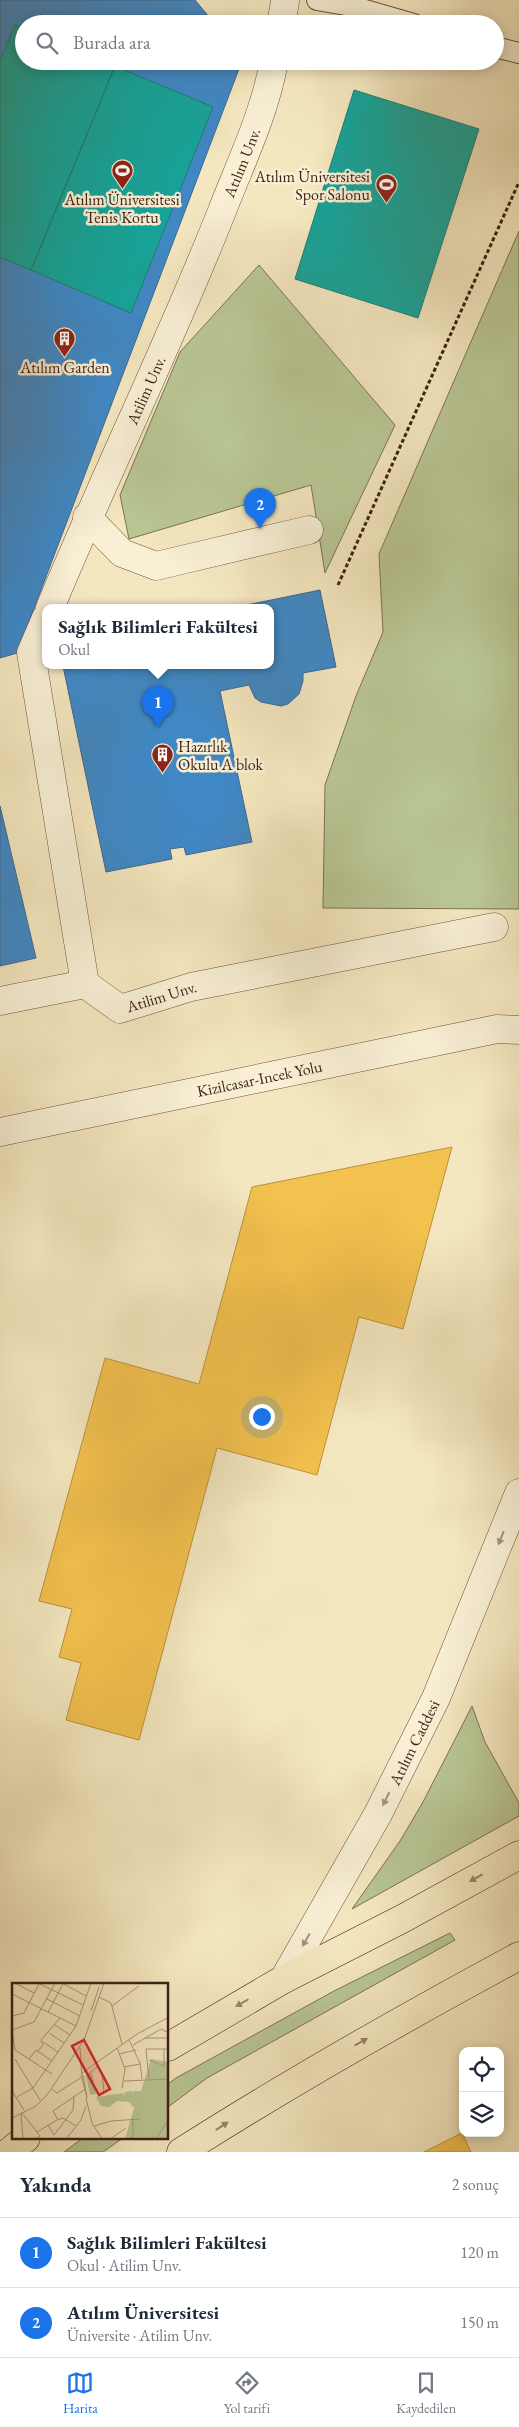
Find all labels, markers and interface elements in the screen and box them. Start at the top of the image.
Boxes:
search box [15,15,504,70]
icon: search [33,29,61,57]
text: Burada ara [73,30,151,55]
street label: Atılım Unv. [218,125,265,201]
sports icon: Atılım Üniversitesi Tenis Kortu [110,158,134,189]
place label: Atılım Üniversitesi Spor Salonu [254,166,371,205]
sports icon: Atılım Üniversitesi Spor Salonu [374,173,398,204]
place label: Atılım Üniversitesi Tenis Kortu [63,189,180,228]
building icon: Atılım Garden [53,326,77,357]
street label: Atilim Unv. [121,353,170,429]
place label: Atılım Garden [19,357,110,378]
pin: 2 [244,488,276,529]
popup [42,604,274,669]
text: Sağlık Bilimleri Fakültesi [58,614,258,639]
text: Okul [58,639,90,660]
pin: 1 [142,686,174,727]
place label: Hazırlık Okulu A blok [178,736,263,775]
building icon: Hazırlık Okulu A blok [150,743,174,774]
street label: Atilim Unv. [123,976,199,1018]
street label: Kizilcasar-Incek Yolu [195,1055,325,1102]
your location [249,1404,275,1430]
one-way arrow [497,1531,505,1546]
street label: Atılım Caddesi [384,1696,444,1790]
one-way arrow [382,1792,390,1806]
one-way arrow [470,1874,483,1883]
one-way arrow [302,1933,310,1948]
inset map [12,1983,169,2140]
one-way arrow [235,1999,248,2008]
one-way arrow [354,2038,368,2047]
map controls [459,2047,504,2137]
button: locate [459,2047,504,2092]
button: layers [459,2092,504,2137]
one-way arrow [215,2121,228,2131]
text: Yakında [20,2171,91,2198]
text: 2 sonuç [452,2174,499,2195]
text: Sağlık Bilimleri Fakültesi [67,2230,267,2255]
text: 1 [32,2242,40,2263]
text: 120 m [460,2242,499,2263]
text: Okul · Atilim Unv. [67,2255,181,2276]
text: Atılım Üniversitesi [67,2300,219,2325]
text: 2 [32,2312,40,2333]
text: 150 m [460,2312,499,2333]
text: Üniversite · Atilim Unv. [67,2325,212,2346]
tab: Harita [63,2369,98,2417]
tab: Yol tarifi [224,2369,270,2417]
tab: Kaydedilen [396,2369,456,2417]

